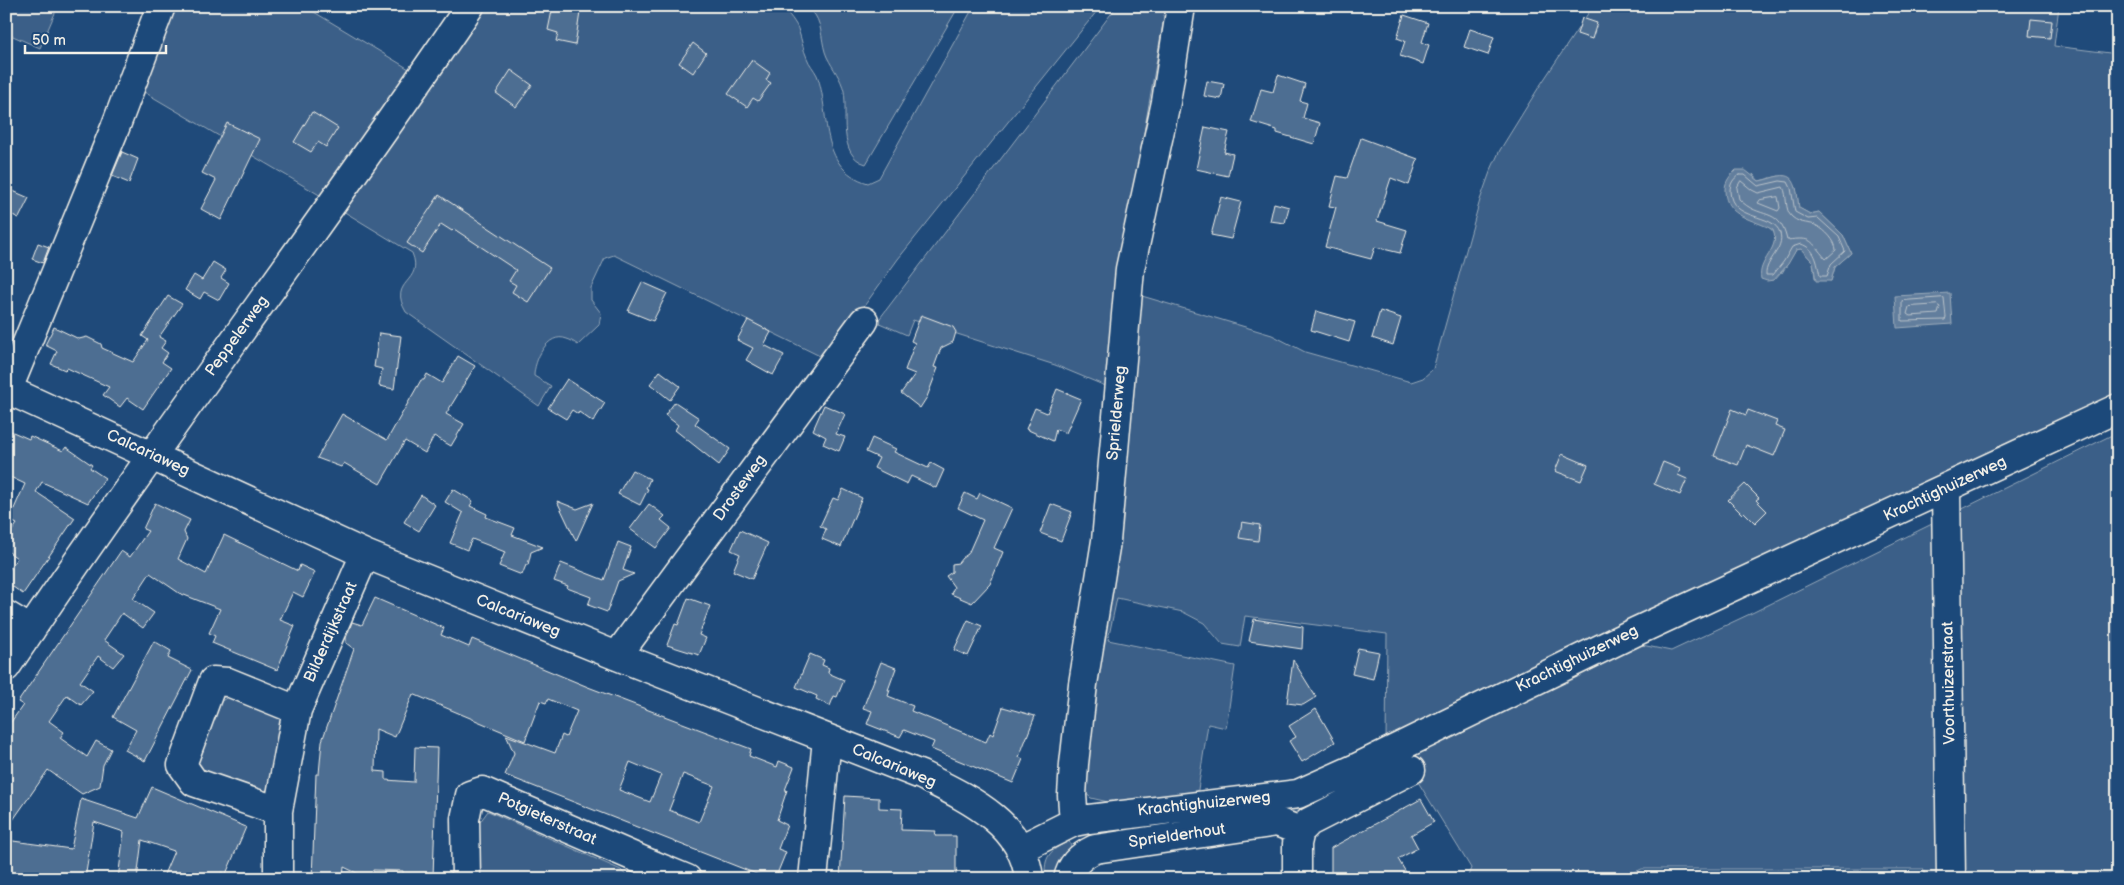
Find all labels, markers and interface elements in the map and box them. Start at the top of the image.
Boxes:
scale bar [25,22,166,54]
text: 50 m [32,31,66,50]
street label: Peppelerweg [201,292,273,380]
street label: Sprielderweg [1103,365,1131,461]
street label: Calcariaweg [103,426,193,480]
street label: Drosteweg [710,451,770,525]
street label: Krachtighuizerweg [1880,452,2010,526]
street label: Bilderdijkstraat [300,579,362,685]
street label: Calcariaweg [473,590,563,642]
street label: Krachtighuizerweg [1513,621,1641,697]
street label: Voorthuizerstraat [1938,621,1960,745]
street label: Calcariaweg [849,740,939,792]
street label: Krachtighuizerweg [1137,788,1271,820]
street label: Potgieterstraat [495,789,599,849]
street label: Sprielderhout [1127,820,1227,852]

